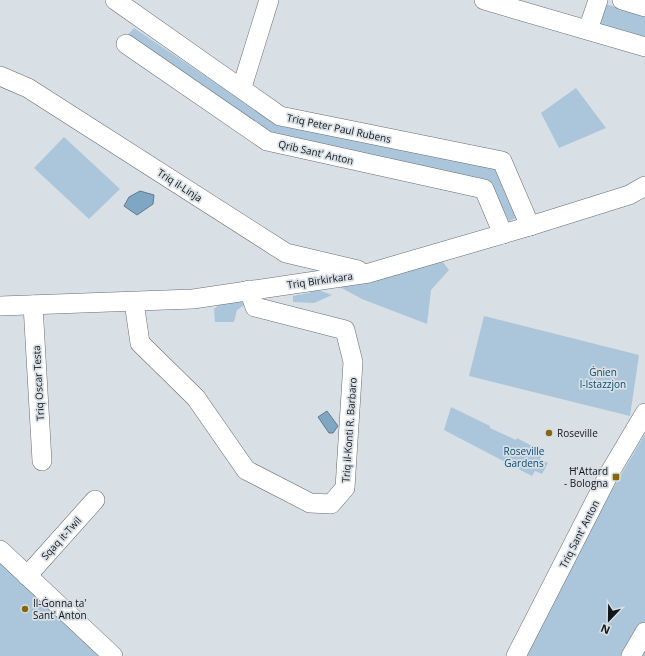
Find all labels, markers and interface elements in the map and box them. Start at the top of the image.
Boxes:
street label: Triq Peter Paul Rubens [286,110,393,146]
street label: Qrib Sant' Anton [277,137,355,167]
street label: Triq il-Linja [155,165,205,205]
street label: Triq Birkirkara [286,268,354,292]
street label: Triq Oscar Testa [29,345,47,421]
park label: Ġnien l-Istazzjon [580,365,626,391]
street label: Triq il-Konti R. Barbaro [338,377,360,483]
place label: Roseville [557,426,598,440]
marker: Roseville [544,428,554,438]
park label: Roseville Gardens [504,444,545,470]
place label: Ħ'Attard - Bologna [564,464,608,490]
marker: Ħ'Attard - Bologna [611,472,621,482]
street label: Triq Sant' Anton [556,498,602,570]
street label: Sqaq it-Twil [38,513,84,563]
place label: Il-Ġonna ta' Sant' Anton [33,596,87,622]
north arrow [589,600,629,640]
marker: Il-Ġonna ta' Sant' Anton [20,604,30,614]
text: N [598,621,612,638]

